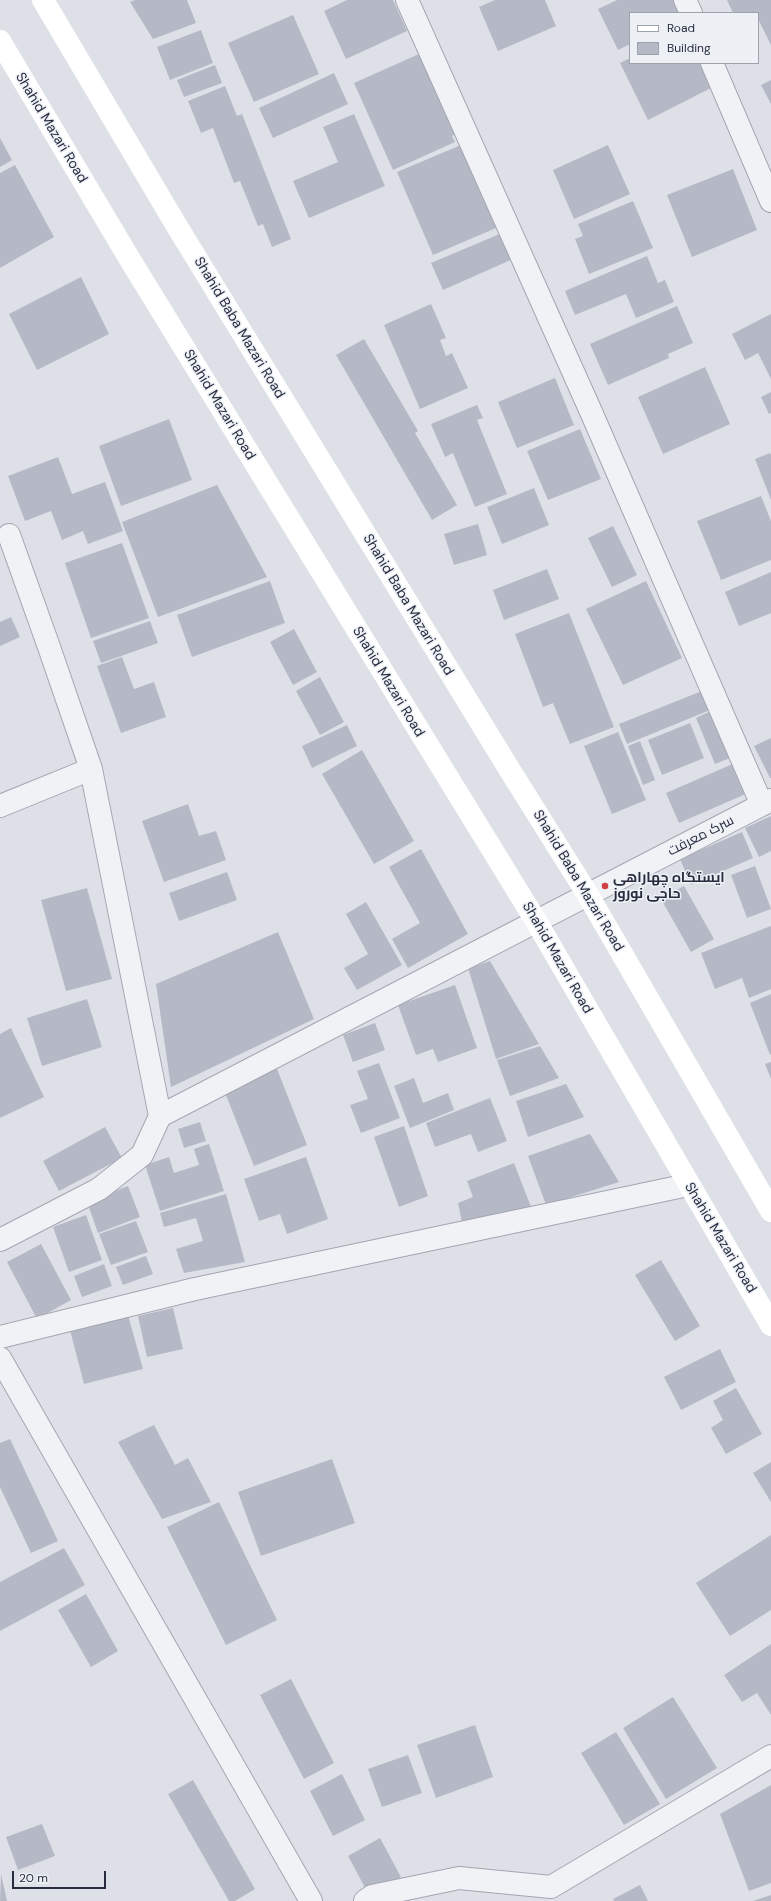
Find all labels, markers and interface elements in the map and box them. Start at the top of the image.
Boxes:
legend [629,12,759,64]
text: Road [667,20,695,36]
text: Building [667,40,711,56]
street label: Shahid Mazari Road [11,70,91,186]
street label: Shahid Baba Mazari Road [190,254,288,402]
street label: Shahid Mazari Road [179,347,259,463]
street label: Shahid Baba Mazari Road [359,531,457,679]
street label: Shahid Mazari Road [348,624,428,740]
street label: Shahid Baba Mazari Road [529,807,627,955]
street label: سرک معرفت [665,812,737,860]
place label: ایستگاه چهاراهی حاجی نوروز [613,870,725,902]
marker: ایستگاه چهاراهی حاجی نوروز [600,881,610,891]
street label: Shahid Mazari Road [518,899,596,1017]
street label: Shahid Mazari Road [680,1180,760,1296]
scale bar [14,1863,108,1889]
text: 20 m [19,1870,48,1886]

